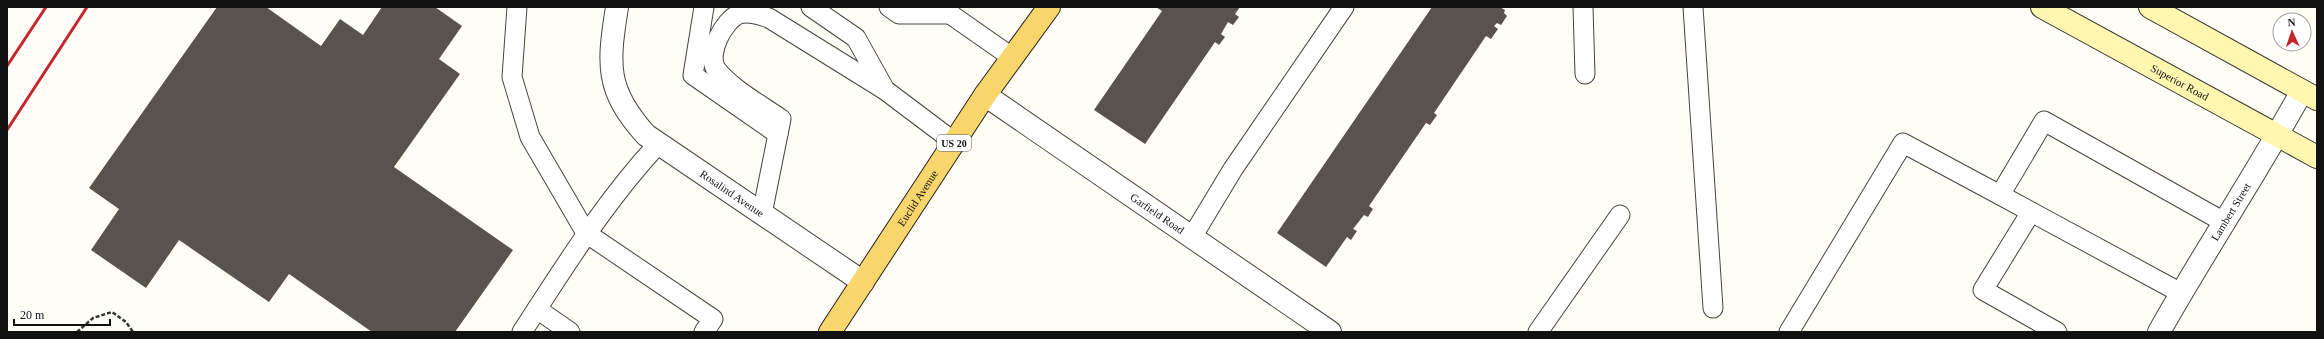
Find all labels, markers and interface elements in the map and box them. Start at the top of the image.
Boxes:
north arrow [2272,12,2312,52]
text: N [2287,16,2296,28]
street label: Superior Road [2149,62,2211,103]
road number: US 20 [937,135,971,151]
street label: Rosalind Avenue [698,167,766,219]
street label: Euclid Avenue [895,168,940,228]
street label: Lambert Street [2208,181,2253,243]
street label: Garfield Road [1128,191,1187,236]
scale bar [14,301,110,327]
text: 20 m [20,308,45,322]

